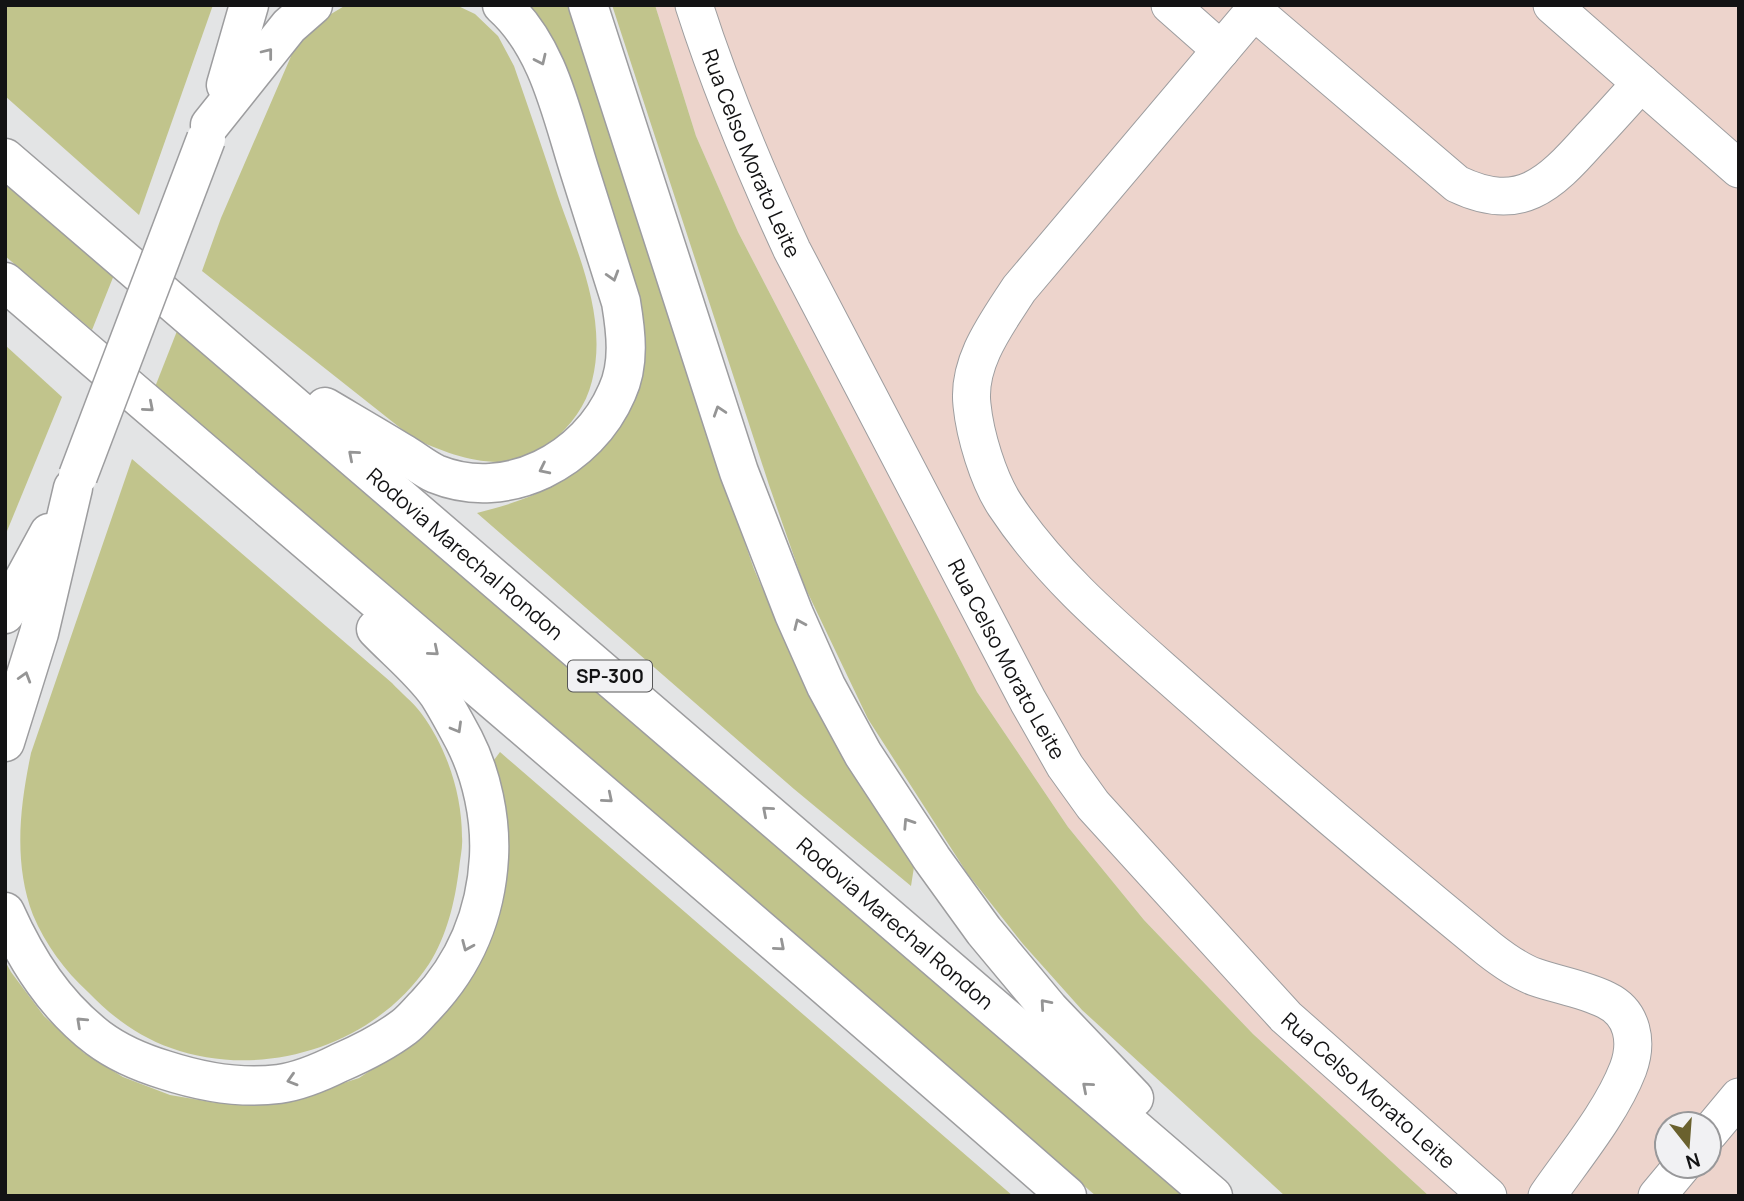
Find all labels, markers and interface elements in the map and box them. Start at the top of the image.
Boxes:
street label: Rua Celso Morato Leite [696,45,807,262]
one-way arrow [260,48,272,61]
one-way arrow [533,53,547,65]
one-way arrow [604,269,619,281]
one-way arrow [141,399,154,411]
one-way arrow [713,405,728,417]
one-way arrow [348,451,361,463]
one-way arrow [539,460,551,474]
street label: Rodovia Marechal Rondon [361,461,570,646]
street label: Rua Celso Morato Leite [942,554,1072,764]
one-way arrow [793,619,807,631]
one-way arrow [426,642,439,655]
road number: SP-300 [568,660,652,692]
one-way arrow [17,671,32,683]
one-way arrow [449,720,462,733]
one-way arrow [599,790,612,802]
one-way arrow [762,807,775,819]
one-way arrow [904,818,916,831]
street label: Rodovia Marechal Rondon [791,831,1000,1016]
one-way arrow [772,938,785,950]
one-way arrow [461,939,475,952]
one-way arrow [1041,1000,1053,1013]
street label: Rua Celso Morato Leite [1276,1006,1461,1175]
one-way arrow [76,1018,89,1030]
one-way arrow [287,1072,299,1087]
one-way arrow [1083,1083,1096,1095]
north arrow [1653,1110,1723,1180]
text: N [1683,1147,1703,1176]

